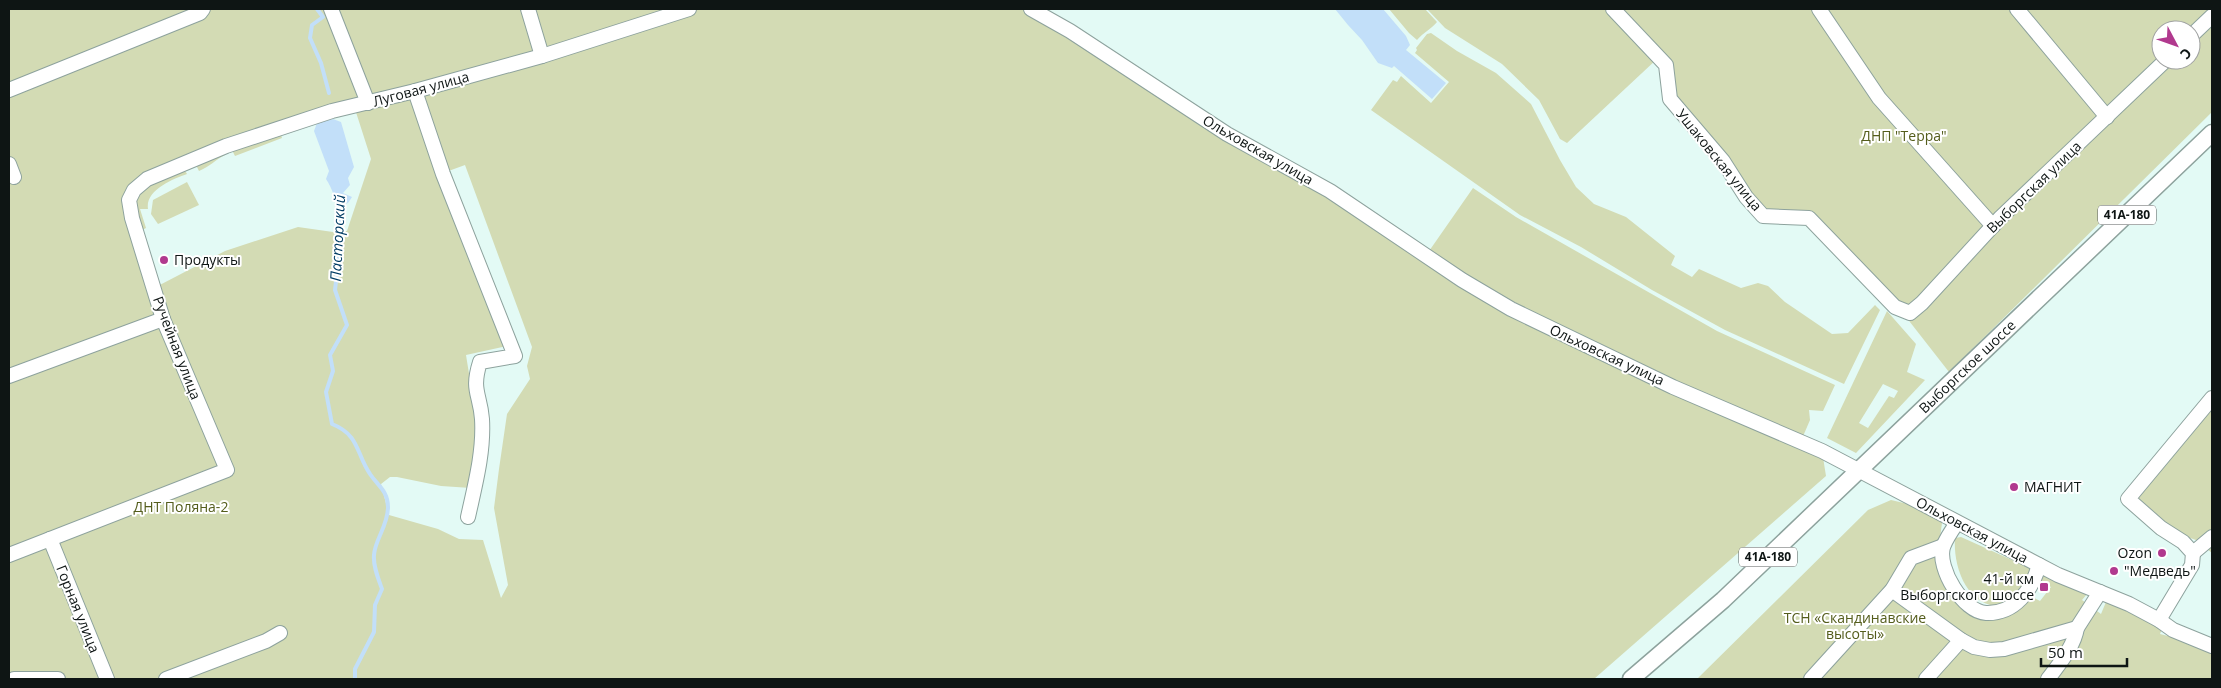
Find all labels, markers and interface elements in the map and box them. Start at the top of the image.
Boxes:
north arrow [2151,20,2201,70]
text: С [2176,44,2196,64]
street label: Луговая улица [371,67,471,111]
street label: Ушаковская улица [1672,105,1766,215]
street label: Ольховская улица [1200,110,1317,189]
park label: ДНП "Терра" [1861,126,1947,145]
street label: Выборгская улица [1982,136,2085,237]
water label: Пасторский [325,194,349,282]
road number: 41А-180 [2098,206,2156,224]
place label: Продукты [174,250,241,269]
marker: Продукты [158,254,170,266]
street label: Ручейная улица [149,293,206,402]
street label: Выборгское шоссе [1914,315,2020,417]
street label: Ольховская улица [1547,320,1668,389]
place label: МАГНИТ [2024,477,2082,496]
marker: МАГНИТ [2008,481,2020,493]
street label: Ольховская улица [1913,492,2032,567]
park label: ДНТ Поляна-2 [134,497,228,516]
place label: Ozon [2118,543,2152,562]
marker: Ozon [2156,547,2168,559]
road number: 41А-180 [1739,548,1797,566]
place label: "Медведь" [2124,561,2196,580]
street label: Горная улица [52,562,105,655]
marker: "Медведь" [2108,565,2120,577]
place label: 41-й км Выборгского шоссе [1900,569,2034,604]
marker: 41-й км Выборгского шоссе [2038,581,2050,593]
park label: ТСН «Скандинавские высоты» [1784,608,1926,643]
scale bar [2041,636,2127,668]
text: 50 m [2048,642,2083,662]

